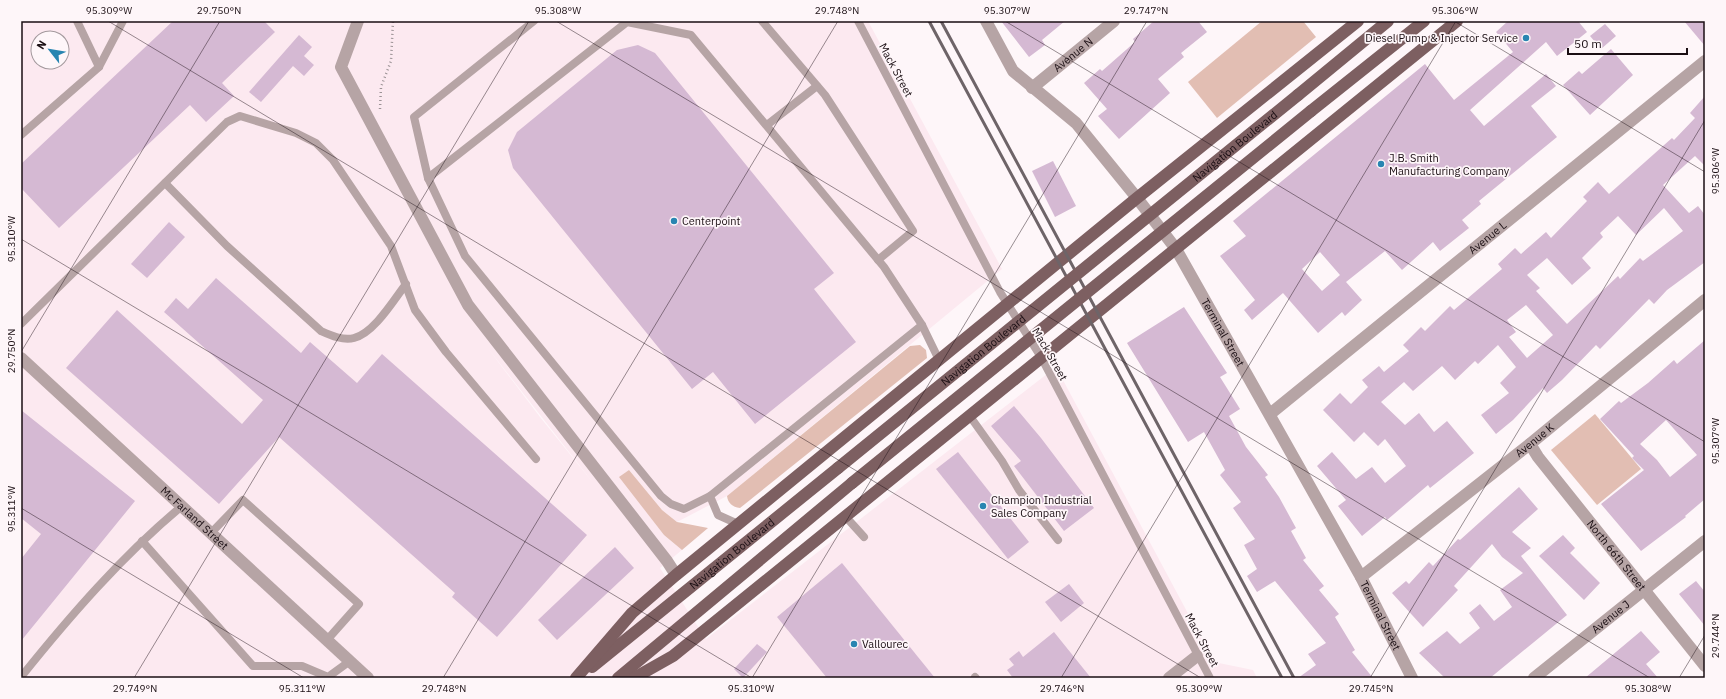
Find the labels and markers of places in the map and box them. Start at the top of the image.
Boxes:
place label: Diesel Pump & Injector Service [1365,31,1518,45]
marker: Diesel Pump & Injector Service [1521,33,1531,43]
place label: J.B. Smith Manufacturing Company [1389,151,1510,178]
marker: J.B. Smith Manufacturing Company [1376,159,1386,169]
place label: Centerpoint [682,214,741,228]
marker: Centerpoint [669,216,679,226]
place label: Champion Industrial Sales Company [991,493,1092,520]
marker: Champion Industrial Sales Company [978,501,988,511]
place label: Vallourec [862,637,909,651]
marker: Vallourec [849,639,859,649]

